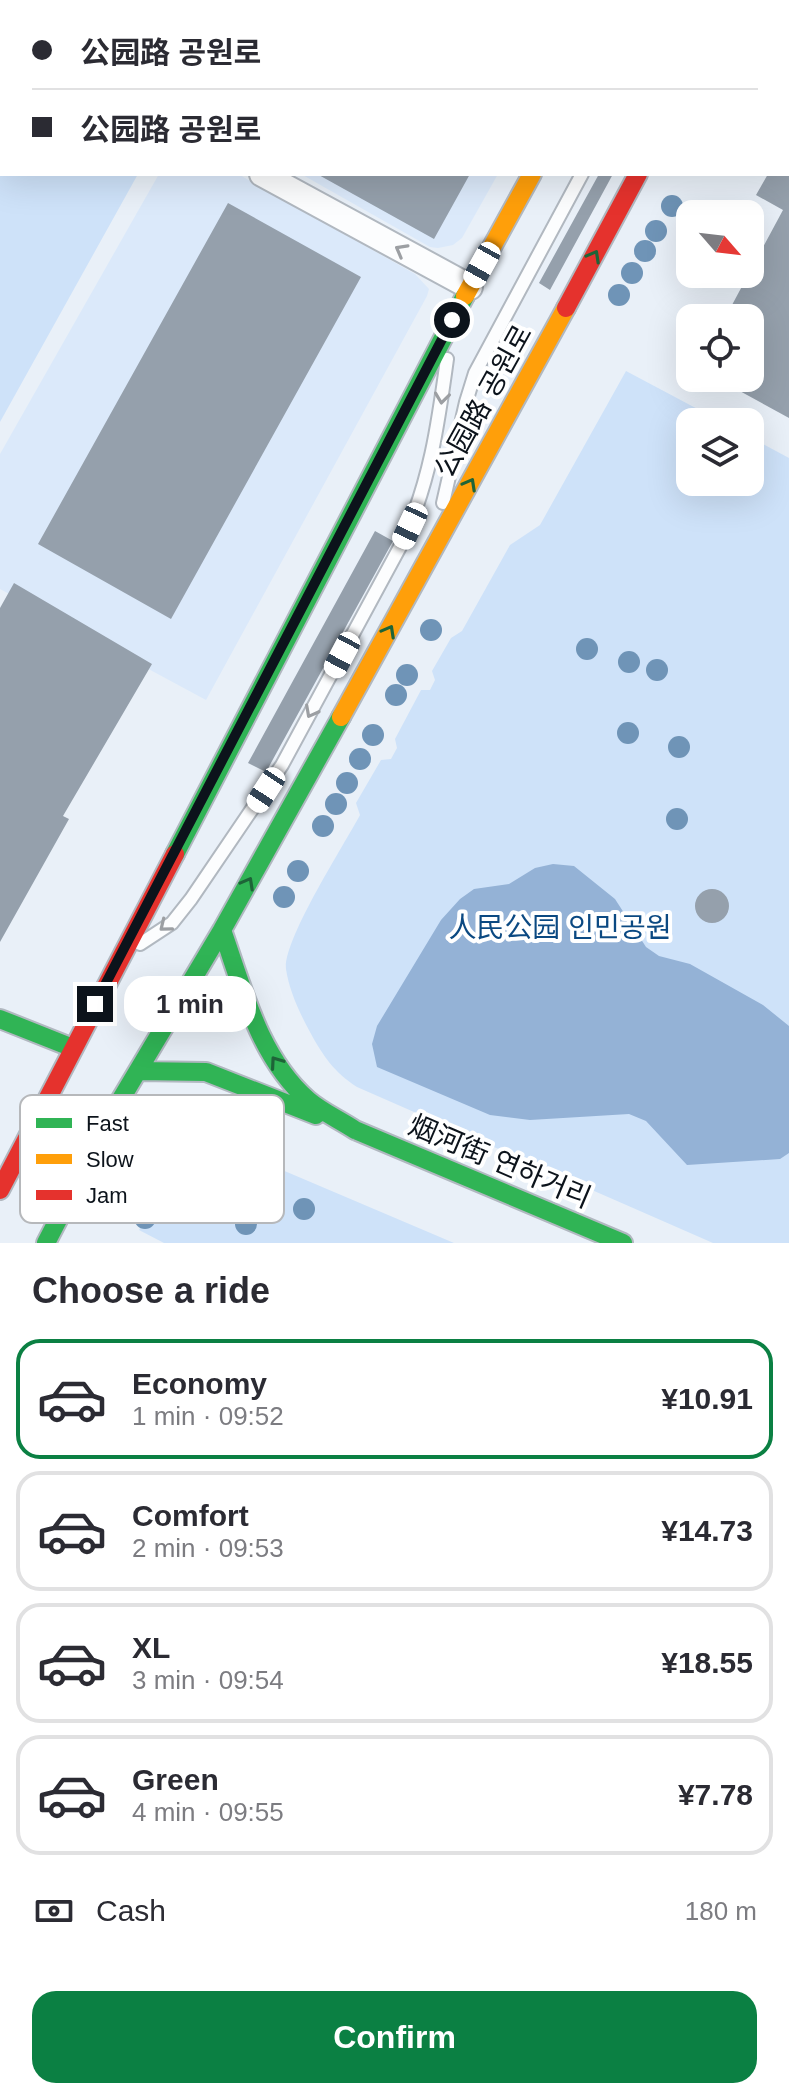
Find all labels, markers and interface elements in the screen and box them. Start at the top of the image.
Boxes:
text: 公园路 공원로 [80,36,261,69]
text: 公园路 공원로 [80,113,261,146]
north arrow [676,200,764,288]
map controls [676,200,764,496]
car [460,238,504,292]
one-way arrow [395,245,409,260]
one-way arrow [584,250,600,264]
route start [434,302,470,338]
button: locate [676,304,764,392]
street label: 公园路 공원로 [429,320,538,483]
one-way arrow [434,391,451,404]
button: layers [676,408,764,496]
one-way arrow [460,478,476,493]
car [389,499,431,553]
one-way arrow [379,625,394,640]
car [320,628,364,682]
one-way arrow [305,704,320,719]
car [243,763,289,817]
one-way arrow [238,877,254,892]
park label: 人民公园 인민공원 [449,912,671,943]
one-way arrow [160,916,174,931]
callout: 1 min [123,976,255,1032]
route end [77,986,113,1022]
text: 1 min [156,989,224,1019]
one-way arrow [271,1056,286,1070]
legend [20,1095,284,1223]
street label: 烟河街 연하거리 [404,1109,596,1214]
text: Fast [86,1111,129,1136]
text: Slow [86,1147,134,1172]
text: Jam [86,1183,128,1208]
text: Choose a ride [32,1270,270,1311]
icon: car [36,1363,108,1435]
text: Economy [132,1367,267,1400]
text: ¥10.91 [661,1382,753,1415]
text: 1 min · 09:52 [132,1401,284,1431]
icon: car [36,1495,108,1567]
text: Comfort [132,1499,249,1532]
text: ¥14.73 [661,1514,753,1547]
text: 2 min · 09:53 [132,1533,284,1563]
icon: car [36,1627,108,1699]
text: XL [132,1631,170,1664]
text: ¥18.55 [661,1646,753,1679]
text: 3 min · 09:54 [132,1665,284,1695]
icon: car [36,1759,108,1831]
text: Green [132,1763,219,1796]
text: ¥7.78 [678,1778,753,1811]
text: 4 min · 09:55 [132,1797,284,1827]
icon: cash [32,1889,76,1933]
text: Cash [96,1894,166,1927]
text: 180 m [685,1896,757,1926]
button: Confirm [32,1991,757,2083]

